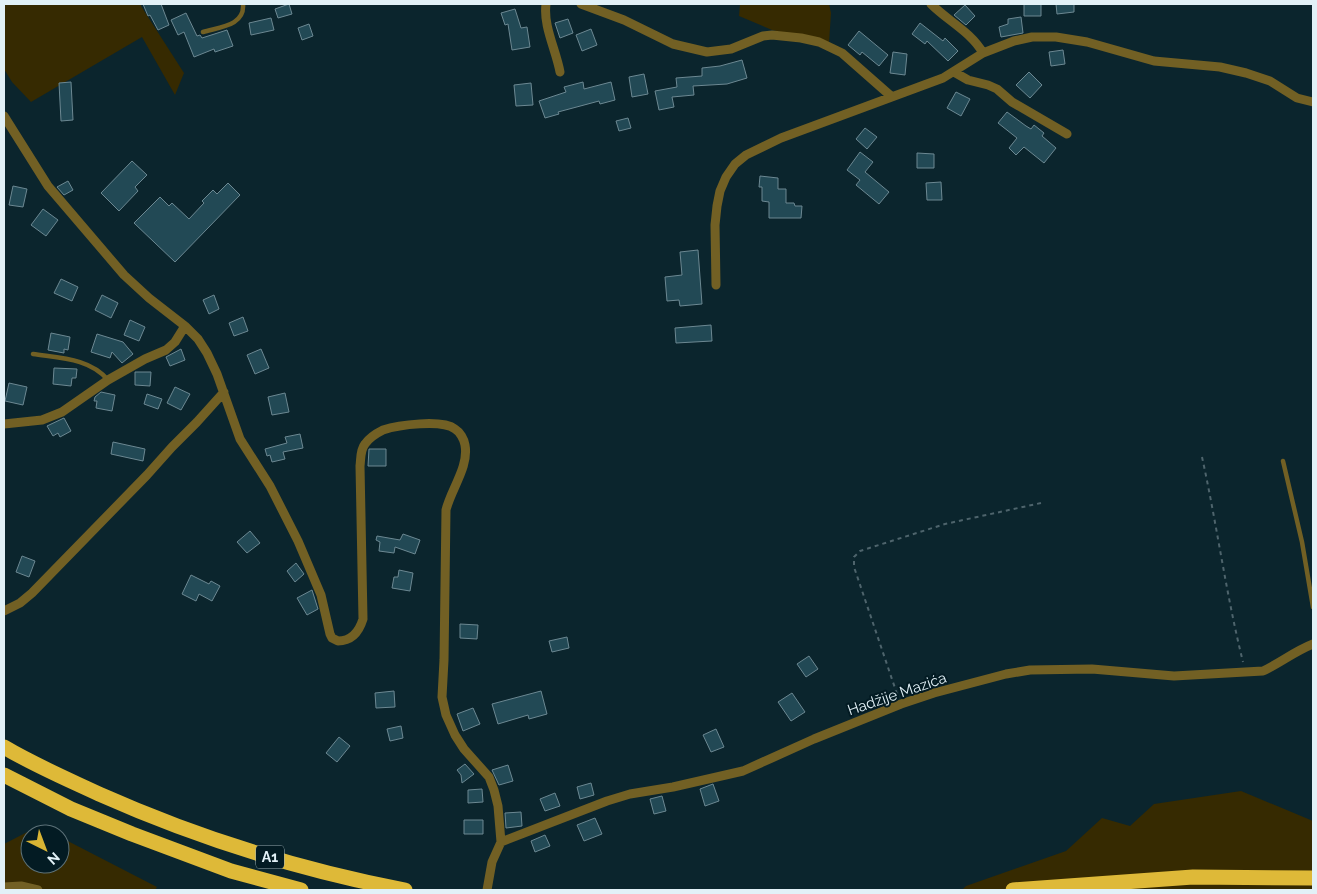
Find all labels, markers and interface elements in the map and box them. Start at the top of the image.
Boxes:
street label: Hadžije Mazića [845,669,949,719]
north arrow [20,824,70,874]
road number: A1 [256,846,284,869]
text: N [44,849,63,868]

